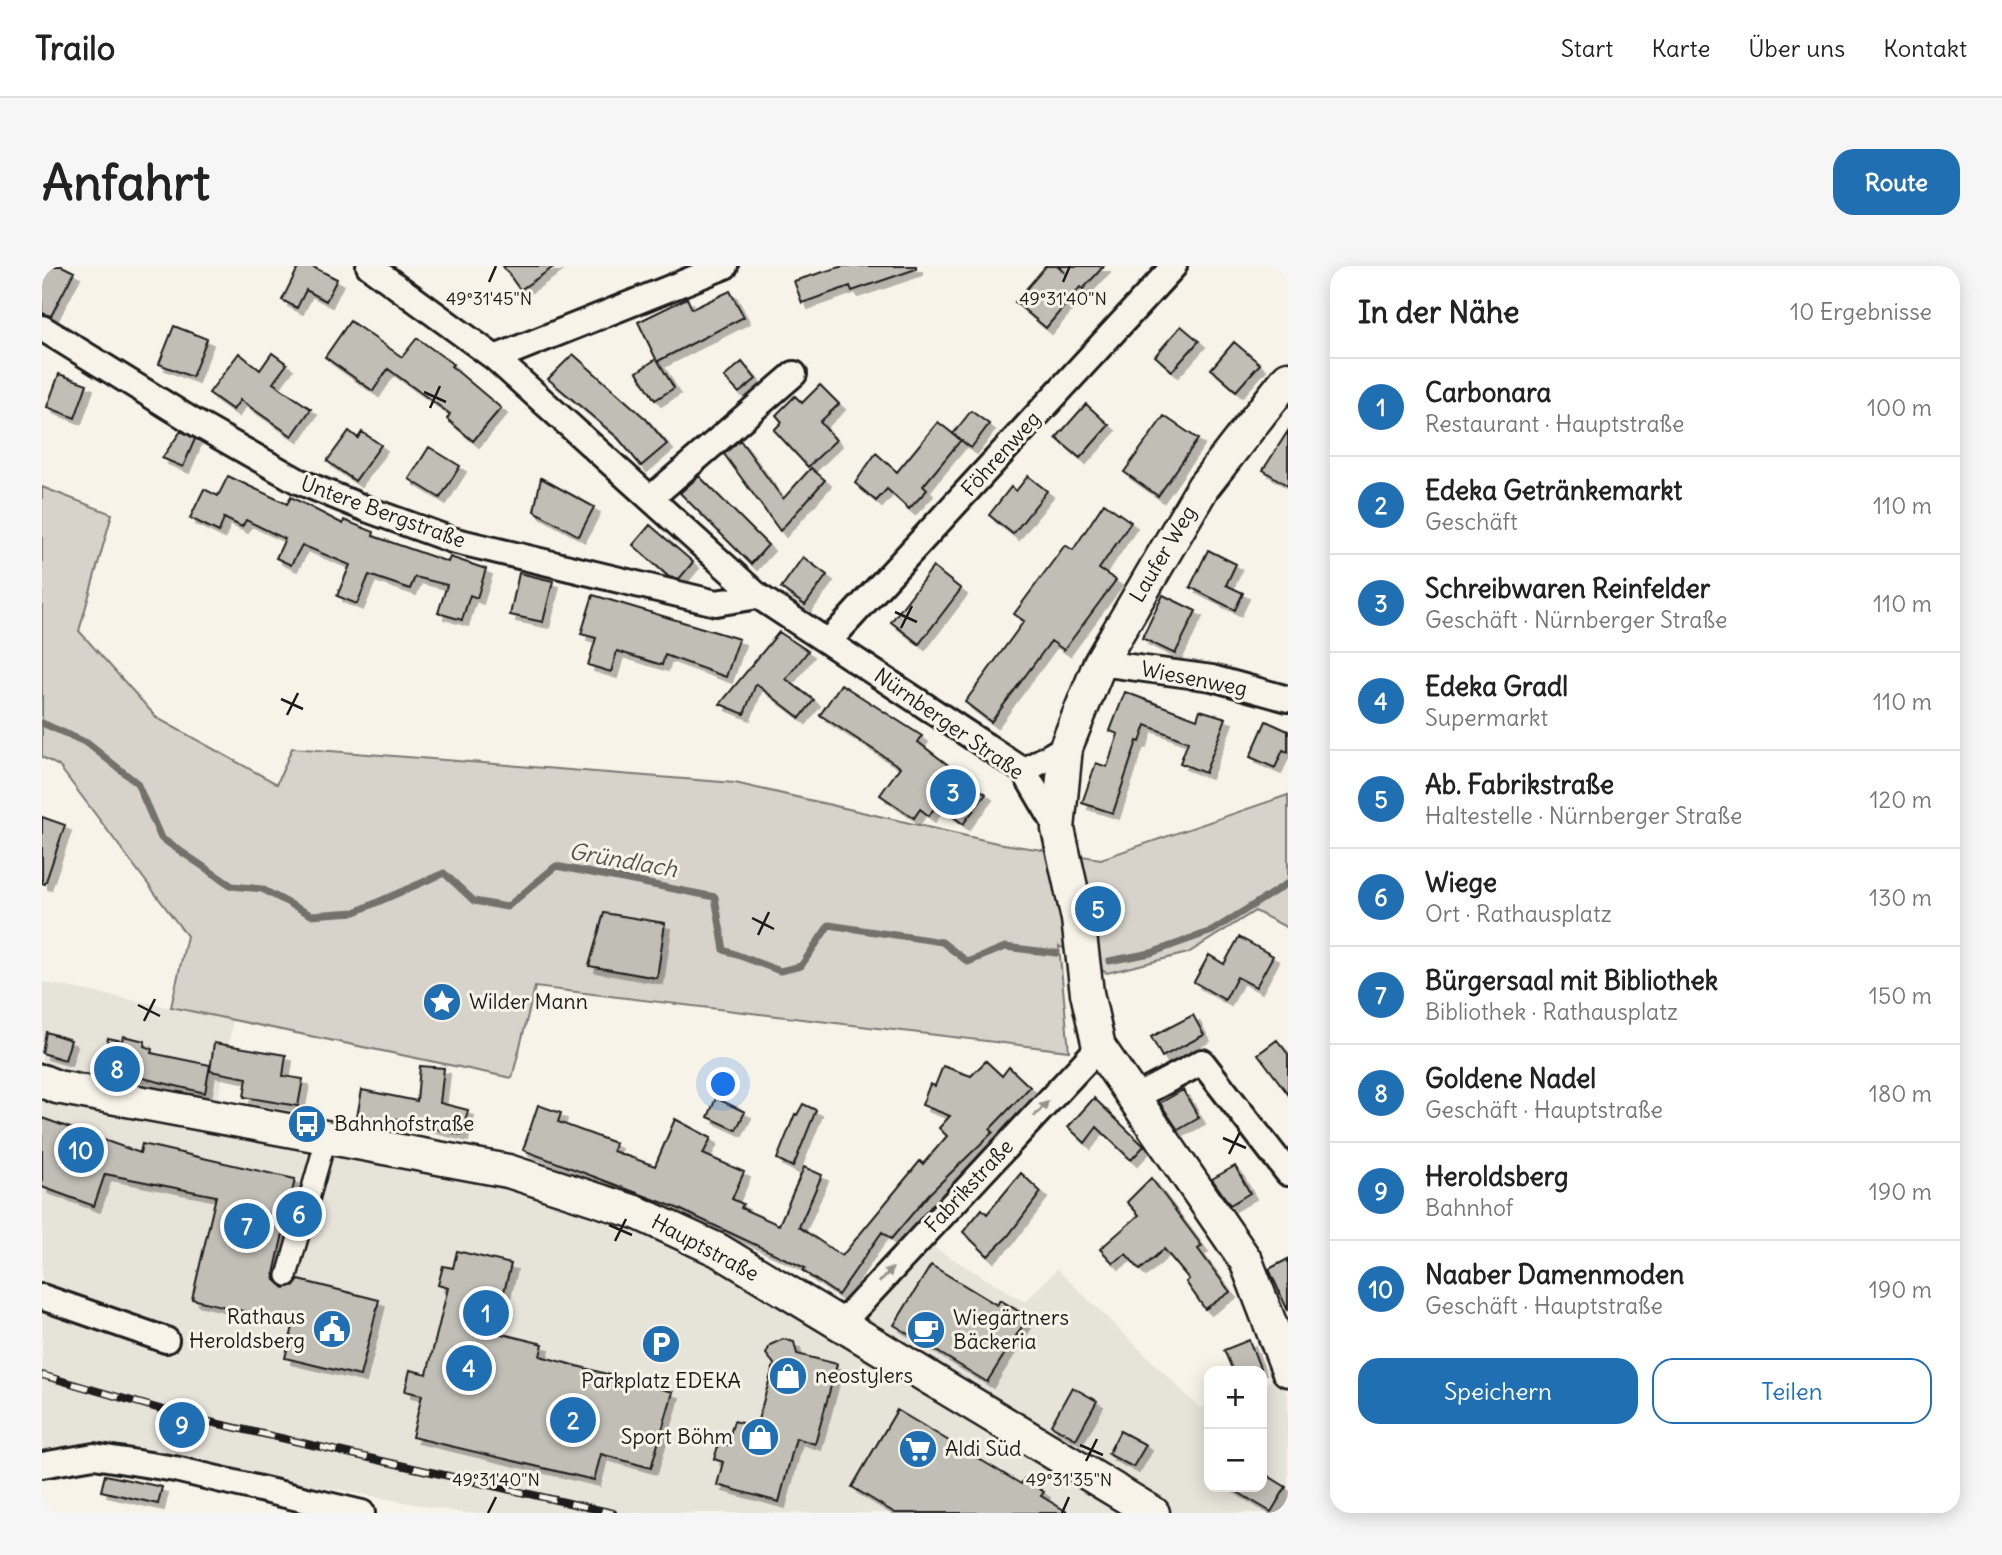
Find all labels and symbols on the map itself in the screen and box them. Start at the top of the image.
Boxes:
text: 49°31'45"N [446,287,532,310]
text: 49°31'40"N [1019,287,1107,310]
street label: Föhrenweg [955,405,1046,502]
street label: Untere Bergstraße [297,469,469,554]
street label: Laufer Weg [1123,500,1202,607]
street label: Wiesenweg [1139,655,1249,702]
street label: Nürnberger Straße [869,662,1029,785]
pin: 3 [930,766,976,818]
water label: Gründlach [567,836,680,883]
pin: 5 [1075,883,1121,935]
place icon: Wilder Mann [421,981,463,1023]
place label: Wilder Mann [469,988,588,1015]
pin: 8 [94,1043,140,1095]
your location [706,1067,740,1101]
one-way arrow [1033,1101,1049,1118]
bus stop icon: Bahnhofstraße [286,1103,328,1145]
place label: Bahnhofstraße [334,1110,474,1137]
pin: 10 [58,1124,104,1176]
street label: Fabrikstraße [918,1133,1019,1238]
pin: 6 [276,1188,322,1240]
pin: 7 [224,1200,270,1252]
street label: Hauptstraße [647,1208,764,1287]
one-way arrow [878,1267,894,1284]
pin: 1 [463,1287,509,1339]
place label: Rathaus Heroldsberg [189,1303,305,1354]
place label: Wiegärtners Bäckeria [953,1304,1069,1355]
public building icon: Rathaus Heroldsberg [311,1308,353,1350]
cafe icon: Wiegärtners Bäckeria [905,1309,947,1351]
parking icon: Parkplatz EDEKA [640,1323,682,1365]
pin: 4 [446,1342,492,1394]
shop icon: neostylers [767,1355,809,1397]
place label: neostylers [815,1362,913,1389]
place label: Parkplatz EDEKA [581,1367,741,1394]
pin: 2 [550,1394,596,1446]
pin: 9 [159,1399,205,1451]
shop icon: Sport Böhm [739,1416,781,1458]
place label: Sport Böhm [621,1423,733,1450]
supermarket icon: Aldi Süd [897,1428,939,1470]
place label: Aldi Süd [945,1435,1021,1462]
text: 49°31'40"N [452,1468,540,1491]
text: 49°31'35"N [1026,1468,1112,1491]

